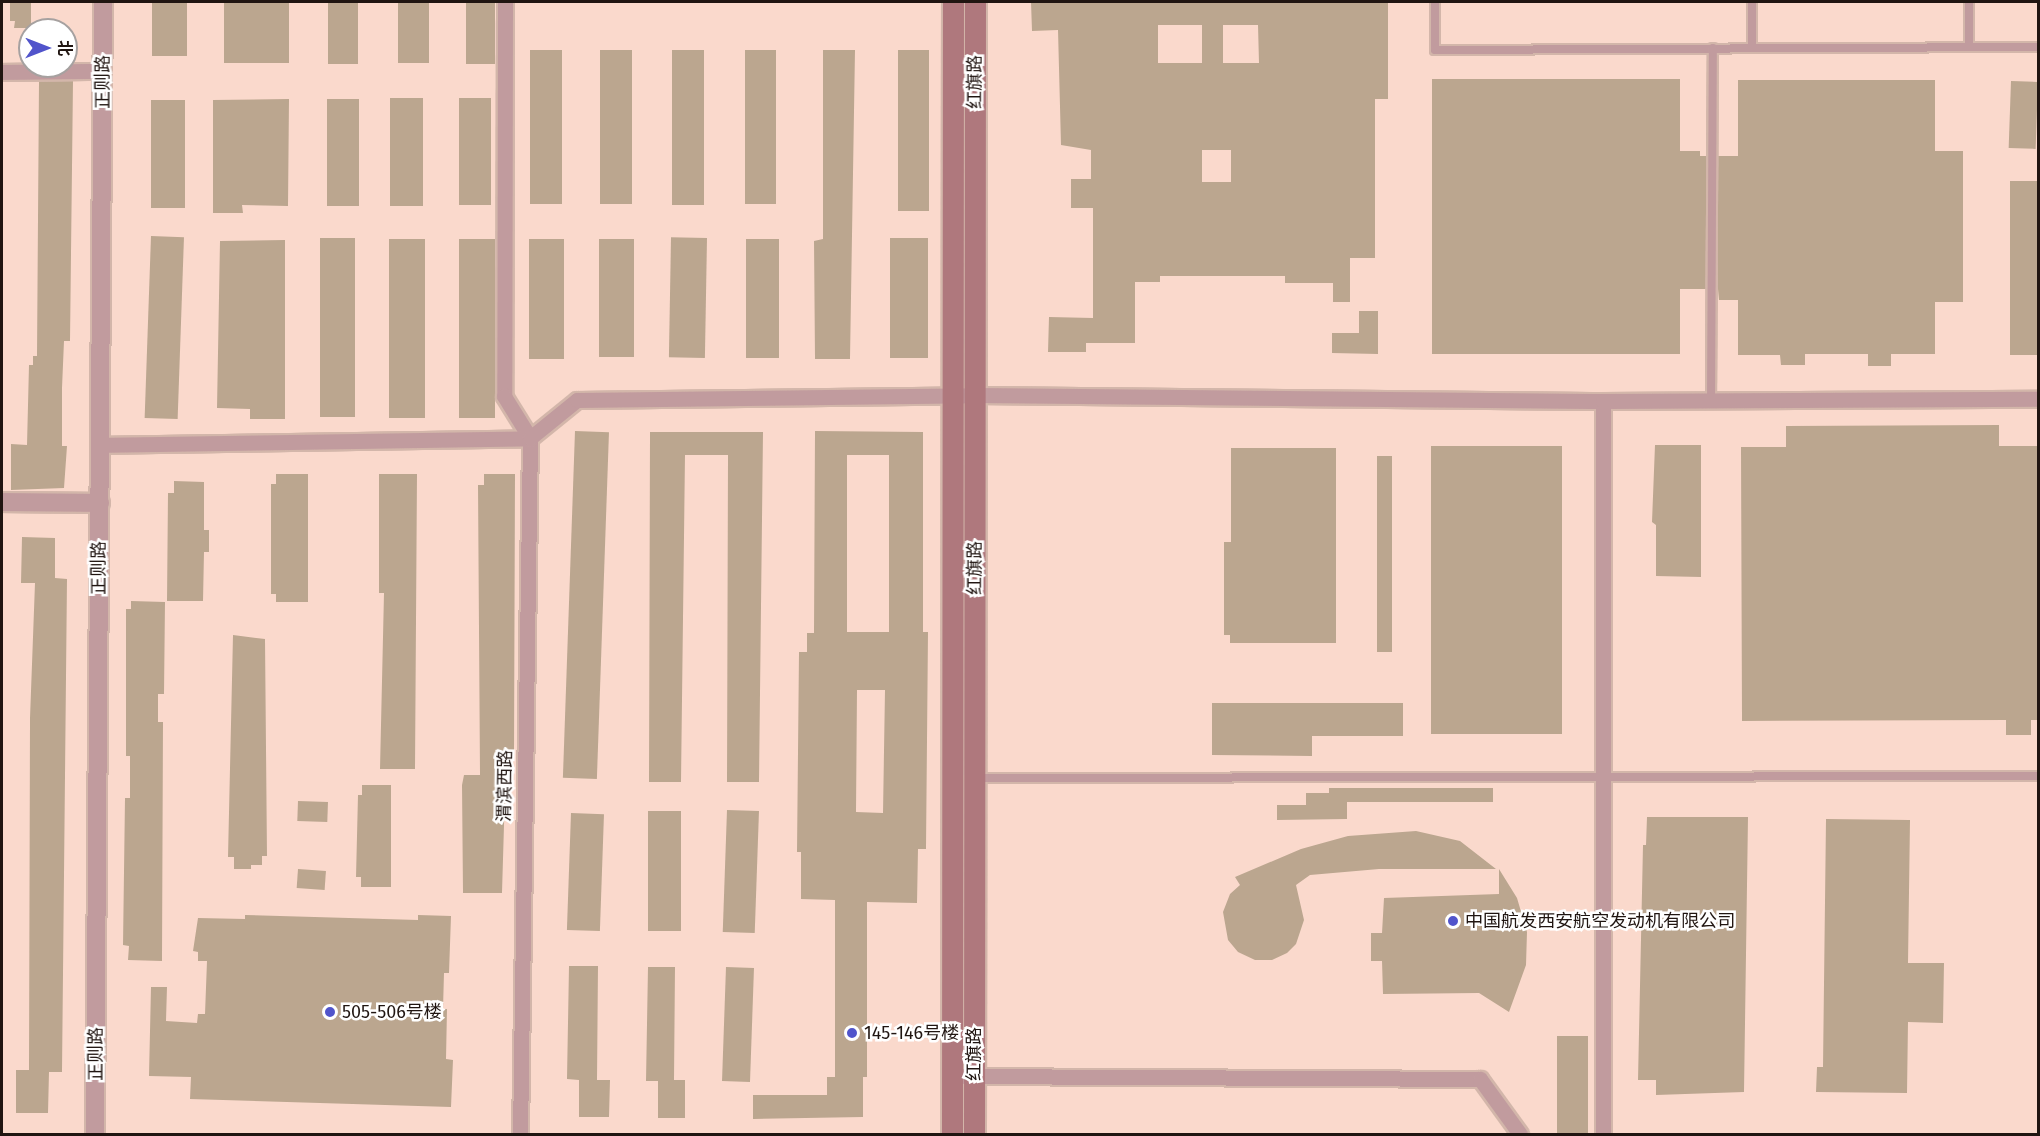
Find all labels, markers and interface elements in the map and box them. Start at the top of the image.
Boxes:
north arrow [18,18,78,78]
text: 北 [55,40,74,56]
street label: 正则路 [92,55,114,109]
street label: 红旗路 [964,55,986,109]
street label: 正则路 [88,541,110,595]
street label: 红旗路 [964,541,986,595]
street label: 渭滨西路 [494,750,516,822]
place label: 中国航发西安航空发动机有限公司 [1465,910,1735,932]
marker: 中国航发西安航空发动机有限公司 [1446,914,1460,928]
place label: 505-506号楼 [342,1001,442,1023]
marker: 505-506号楼 [323,1005,337,1019]
place label: 145-146号楼 [864,1022,959,1044]
marker: 145-146号楼 [845,1026,859,1040]
street label: 正则路 [85,1027,107,1081]
street label: 红旗路 [963,1027,985,1081]

